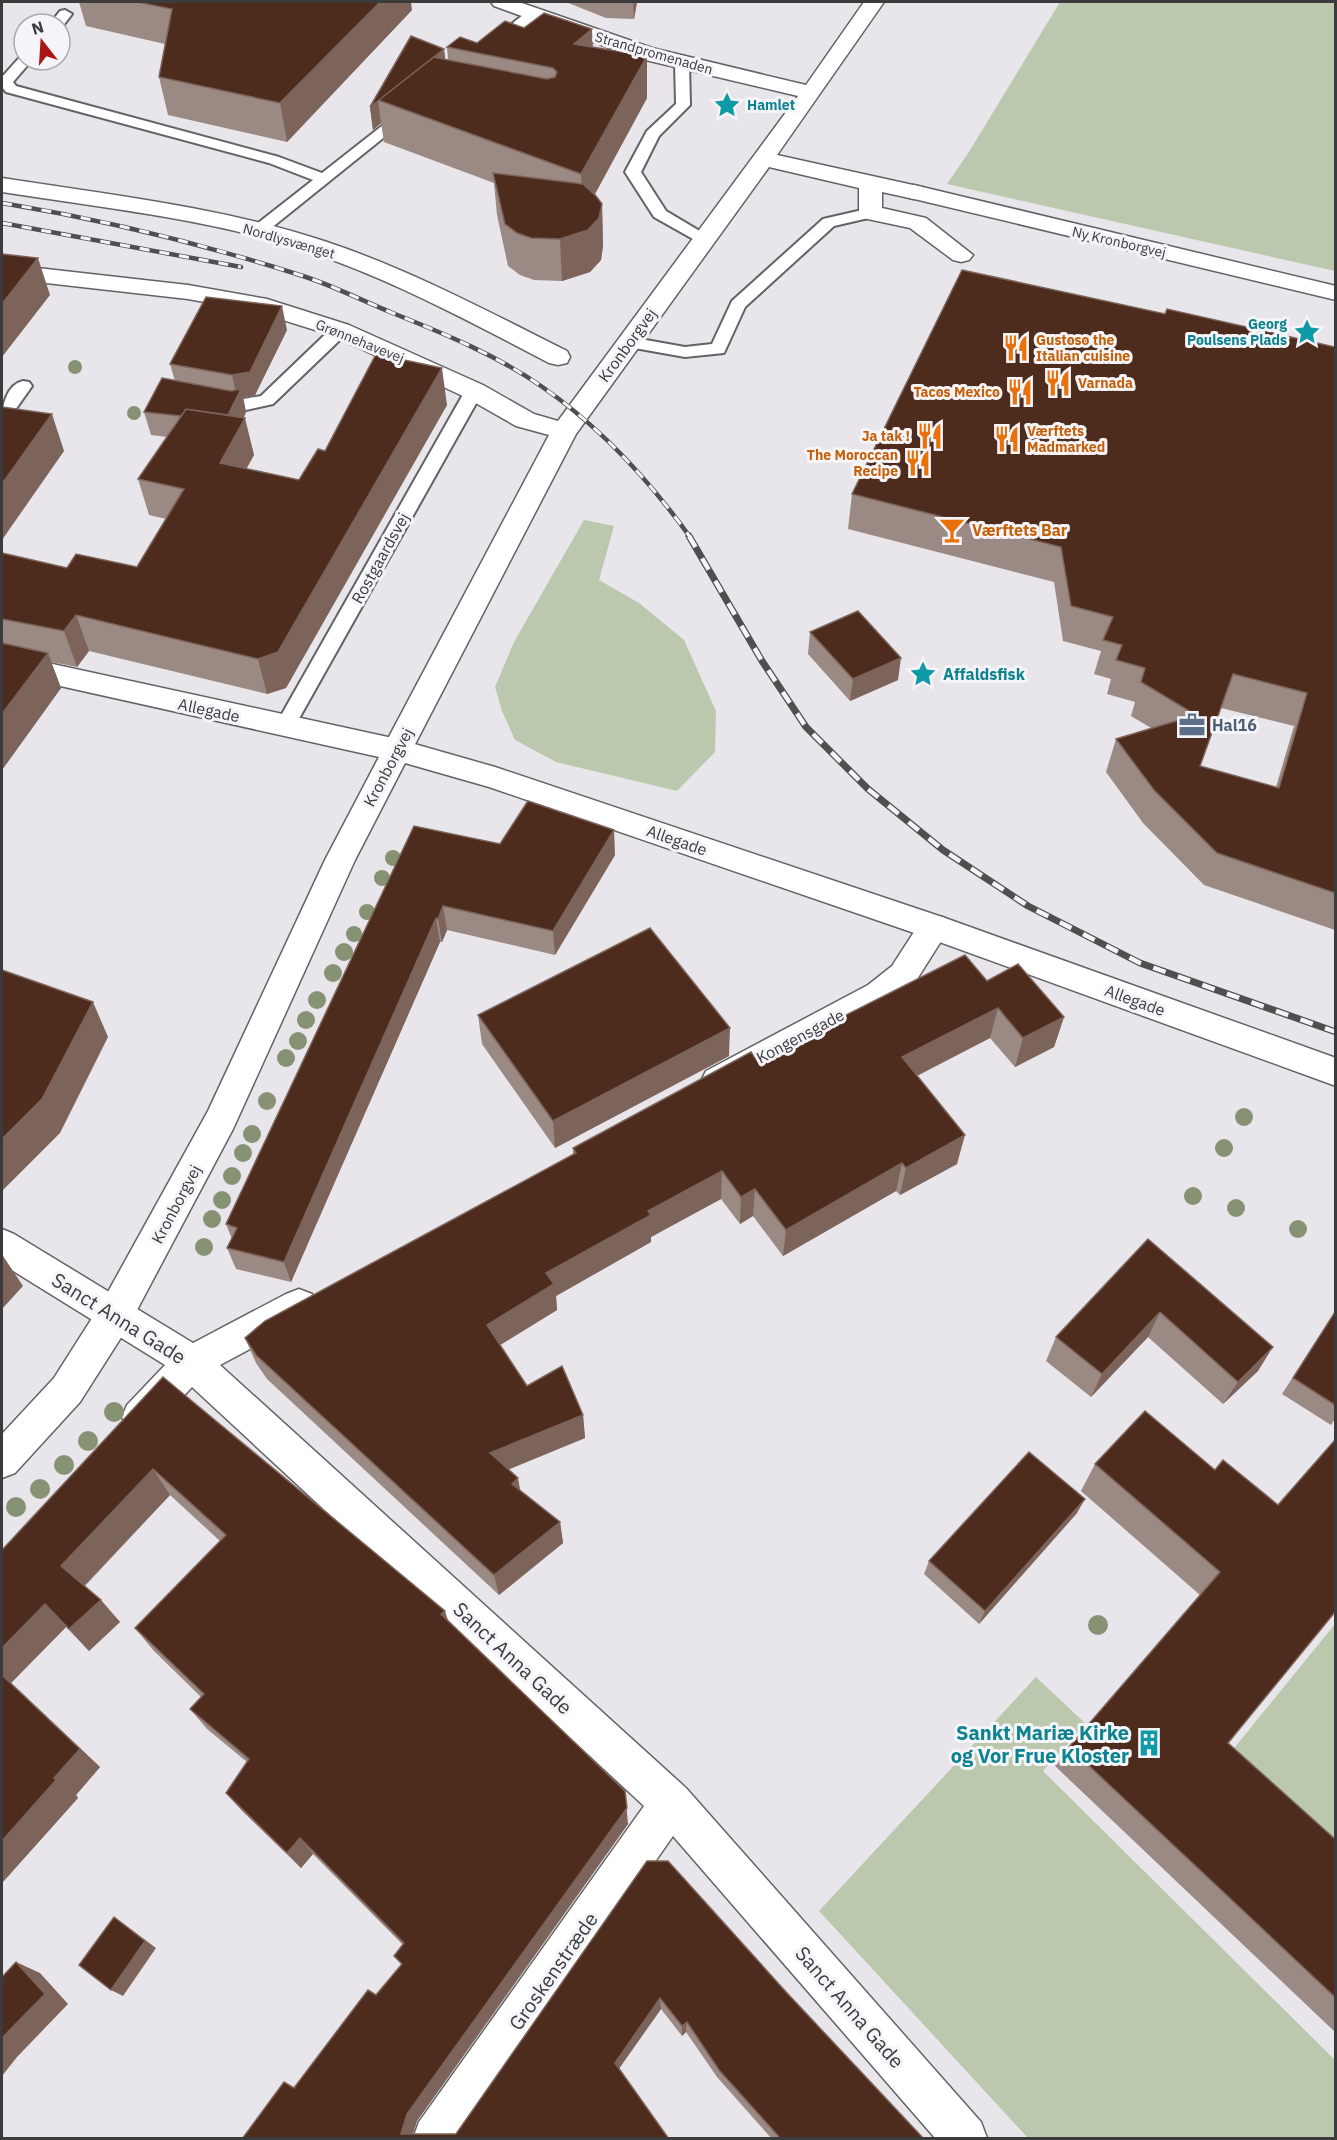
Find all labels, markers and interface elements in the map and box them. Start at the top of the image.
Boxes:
north arrow [12,12,72,72]
text: N [29,16,46,39]
street label: Strandpromenaden [593,28,715,78]
place icon: Hamlet [712,90,742,120]
place label: Hamlet [747,96,795,114]
street label: Nordlysvænget [241,219,337,263]
street label: Ny Kronborgvej [1070,222,1168,262]
street label: Kronborgvej [593,304,661,386]
street label: Grønnehavevej [313,315,407,367]
place label: Georg Poulsens Plads [1187,315,1287,349]
place icon: Georg Poulsens Plads [1292,317,1322,347]
place label: Gustoso the Italian cuisine [1036,331,1130,365]
restaurant icon: Gustoso the Italian cuisine [1001,333,1031,363]
restaurant icon: Varnada [1043,368,1073,398]
place label: Varnada [1078,374,1133,392]
restaurant icon: Tacos Mexico [1005,377,1035,407]
place label: Tacos Mexico [913,383,1000,401]
restaurant icon: Ja tak ! [915,421,945,451]
place label: Værftets Madmarked [1027,422,1105,456]
restaurant icon: Værftets Madmarked [992,424,1022,454]
place label: Ja tak ! [862,427,910,445]
place label: The Moroccan Recipe [807,446,898,480]
restaurant icon: The Moroccan Recipe [903,448,933,478]
street label: Rostgaardsvej [347,509,413,607]
bar icon: Værftets Bar [937,515,967,545]
place label: Værftets Bar [972,520,1068,540]
place icon: Affaldsfisk [908,659,938,689]
place label: Affaldsfisk [943,664,1026,684]
street label: Allegade [176,694,242,726]
office icon: Hal16 [1177,710,1207,740]
place label: Hal16 [1212,715,1257,735]
street label: Kronborgvej [359,724,417,810]
street label: Allegade [644,820,710,860]
street label: Allegade [1102,980,1168,1020]
street label: Kongensgade [753,1004,848,1068]
street label: Kronborgvej [147,1161,205,1247]
street label: Sanct Anna Gade [47,1266,191,1370]
street label: Sanct Anna Gade [448,1596,578,1720]
place label: Sankt Mariæ Kirke og Vor Frue Kloster [951,1719,1129,1769]
building icon: Sankt Mariæ Kirke og Vor Frue Kloster [1134,1728,1164,1758]
street label: Groskenstræde [502,1907,604,2035]
street label: Sanct Anna Gade [789,1940,911,2074]

